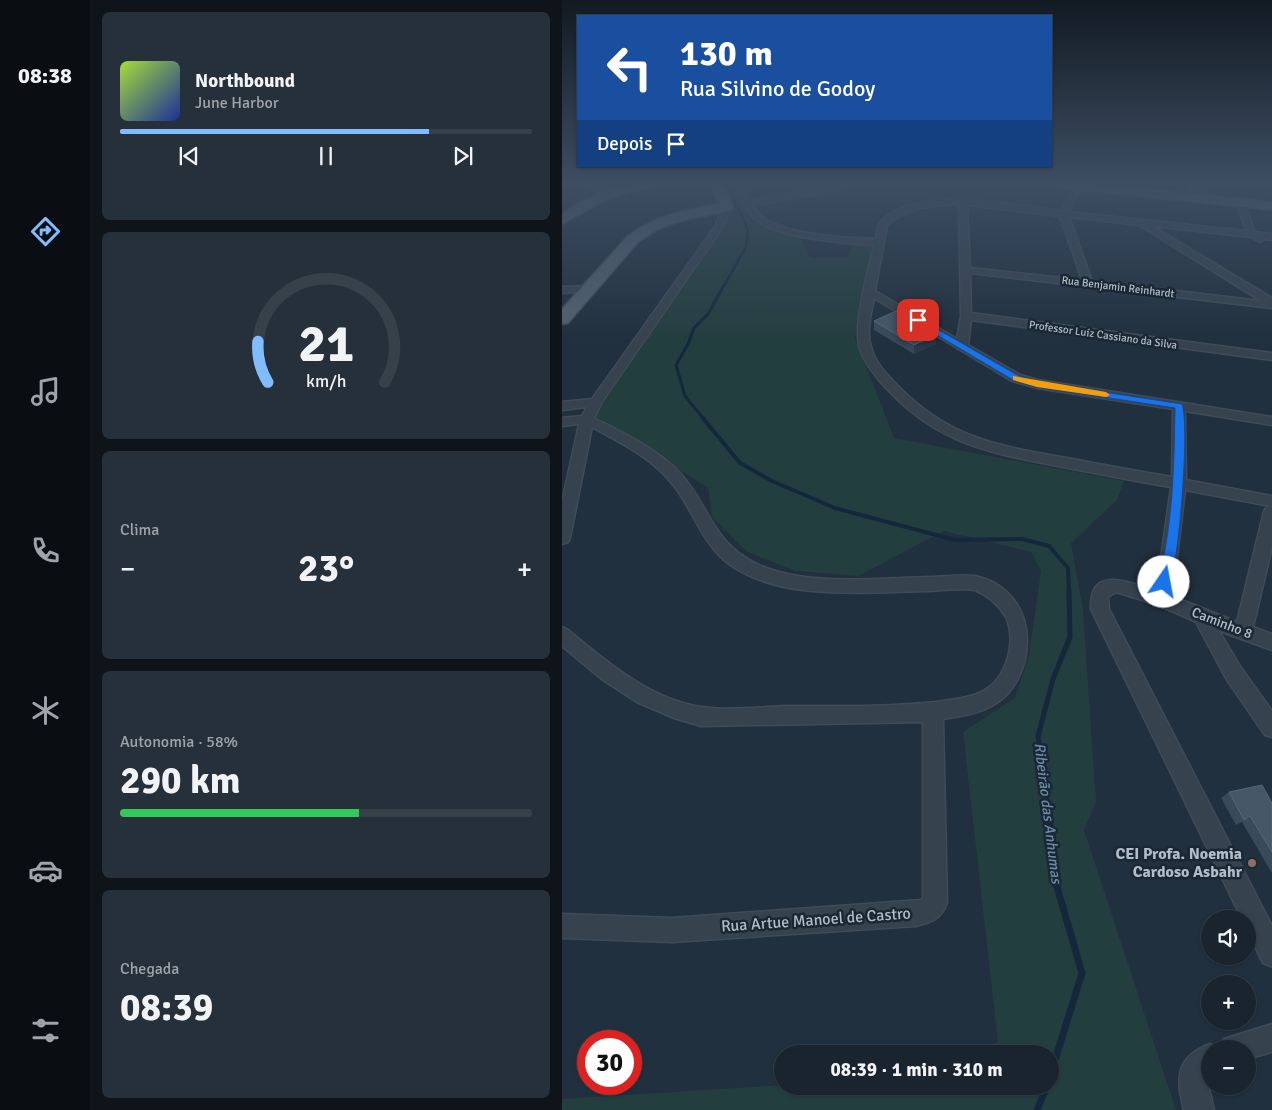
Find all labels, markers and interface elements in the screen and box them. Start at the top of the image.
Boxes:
text: 130 m [680,32,773,75]
icon: left [597,35,662,100]
text: 08:38 [18,62,72,89]
text: Northbound [195,69,295,93]
text: Rua Silvino de Godoy [680,75,875,102]
text: June Harbor [195,93,279,113]
icon: arrive [662,130,690,158]
text: Depois [597,132,652,156]
icon: previous [175,142,203,170]
icon: pause [312,142,340,170]
icon: next [449,142,477,170]
icon: directions [28,214,63,249]
street label: Rua Benjamin Reinhardt [1061,274,1175,300]
pin [897,299,939,341]
icon: arrive [904,306,932,334]
text: 21 [298,312,354,376]
street label: Professor Luíz Cassiano da Silva [1028,318,1178,352]
text: km/h [306,370,346,392]
icon: music [28,374,63,409]
text: Clima [120,520,159,540]
icon: phone [28,533,63,568]
text: 23° [298,545,354,592]
text: − [120,552,135,586]
text: + [517,552,532,586]
position arrow [1137,555,1189,607]
street label: Caminho 8 [1189,604,1255,642]
icon: climate [28,693,63,728]
text: Autonomia · 58% [120,732,238,752]
water label: Ribeirão das Anhumas [1030,741,1066,886]
text: 290 km [120,757,241,804]
place label: CEI Profa. Noemia Cardoso Asbahr [1115,844,1243,882]
icon: car [28,853,63,888]
marker: CEI Profa. Noemia Cardoso Asbahr [1246,857,1258,869]
street label: Rua Artue Manoel de Castro [721,903,911,937]
map controls [1201,910,1256,1095]
button: sound [1201,910,1256,965]
text: Chegada [120,959,179,979]
button: + [1201,975,1256,1030]
text: 08:39 [120,984,213,1031]
icon: filters [28,1013,63,1048]
speed limit sign: 30 [577,1030,642,1095]
button: − [1201,1040,1256,1095]
text: 08:39 · 1 min · 310 m [830,1058,1003,1082]

